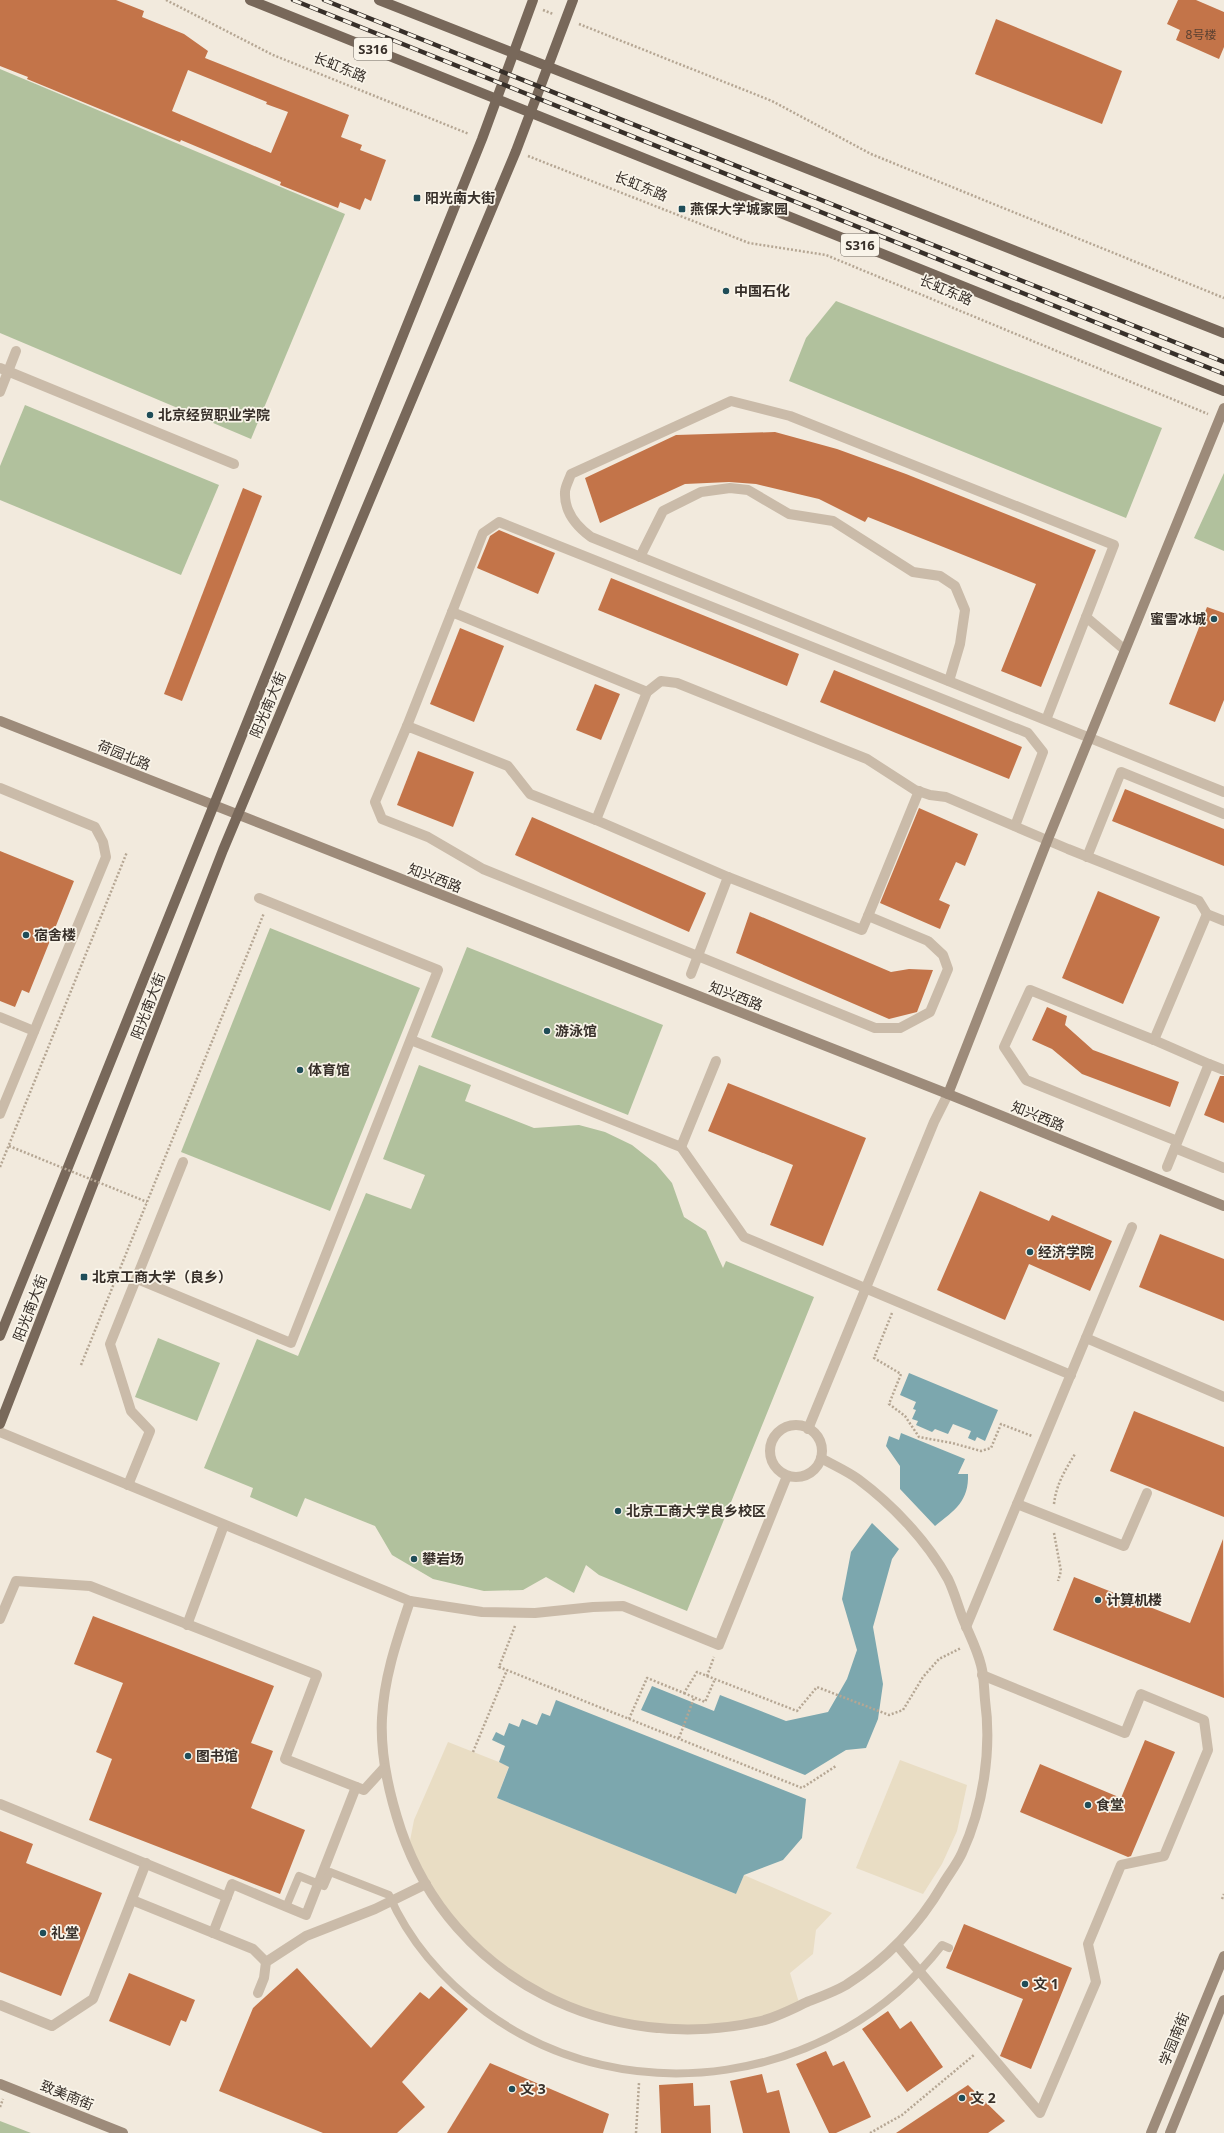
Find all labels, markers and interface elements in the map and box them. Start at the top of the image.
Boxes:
house number: 8号楼 [1186,26,1216,43]
road number: S316 [354,38,392,60]
street label: 长虹东路 [311,47,370,86]
street label: 长虹东路 [612,166,671,205]
place label: 阳光南大街 [425,188,495,207]
marker: 阳光南大街 [412,193,422,203]
place label: 燕保大学城家园 [690,199,788,218]
marker: 燕保大学城家园 [677,204,687,214]
road number: S316 [841,234,879,256]
street label: 长虹东路 [917,270,976,309]
place label: 中国石化 [734,281,790,300]
marker: 中国石化 [721,286,731,296]
place label: 北京经贸职业学院 [158,405,270,424]
marker: 北京经贸职业学院 [145,410,155,420]
place label: 蜜雪冰城 [1150,609,1206,628]
marker: 蜜雪冰城 [1209,614,1219,624]
street label: 阳光南大街 [245,669,290,741]
street label: 荷园北路 [95,735,154,774]
street label: 知兴西路 [406,859,465,896]
place label: 宿舍楼 [34,925,76,944]
marker: 宿舍楼 [21,930,31,940]
street label: 阳光南大街 [126,970,169,1042]
street label: 知兴西路 [707,977,766,1014]
place label: 游泳馆 [555,1021,597,1040]
marker: 游泳馆 [542,1026,552,1036]
place label: 体育馆 [308,1060,350,1079]
marker: 体育馆 [295,1065,305,1075]
street label: 知兴西路 [1009,1096,1068,1135]
place label: 经济学院 [1038,1242,1094,1261]
marker: 经济学院 [1025,1247,1035,1257]
place label: 北京工商大学（良乡） [92,1267,232,1286]
street label: 阳光南大街 [8,1272,51,1344]
marker: 北京工商大学（良乡） [79,1272,89,1282]
place label: 北京工商大学良乡校区 [626,1501,766,1520]
marker: 北京工商大学良乡校区 [613,1506,623,1516]
place label: 攀岩场 [422,1549,464,1568]
marker: 攀岩场 [409,1554,419,1564]
place label: 计算机楼 [1106,1590,1162,1609]
marker: 计算机楼 [1093,1595,1103,1605]
place label: 图书馆 [196,1746,238,1765]
marker: 图书馆 [183,1751,193,1761]
place label: 食堂 [1096,1795,1124,1814]
marker: 食堂 [1083,1800,1093,1810]
place label: 礼堂 [51,1923,79,1942]
marker: 礼堂 [38,1928,48,1938]
place label: 文 1 [1033,1974,1059,1993]
marker: 文 1 [1020,1979,1030,1989]
street label: 学园南街 [1154,2009,1193,2068]
street label: 致美南街 [38,2075,97,2114]
place label: 文 3 [520,2079,546,2098]
marker: 文 3 [507,2084,517,2094]
place label: 文 2 [970,2088,996,2107]
marker: 文 2 [957,2093,967,2103]

